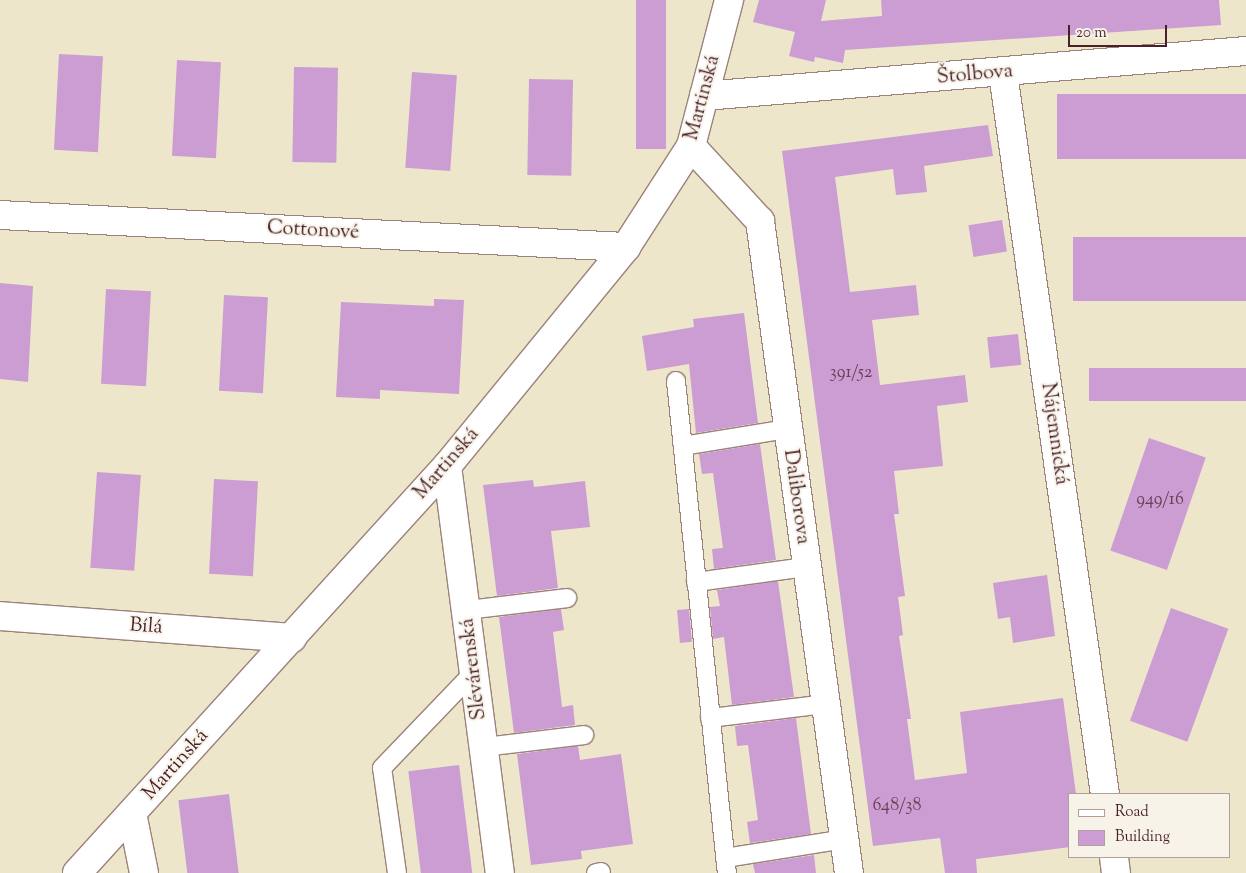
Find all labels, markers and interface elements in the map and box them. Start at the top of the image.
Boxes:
scale bar [1071,15,1170,47]
text: 20 m [1076,23,1107,44]
street label: Martinská [680,53,726,143]
street label: Štolbova [936,60,1014,90]
street label: Cottonové [266,217,360,245]
house number: 391/52 [830,362,872,384]
street label: Nájemnická [1035,381,1073,487]
street label: Martinská [409,423,485,505]
street label: Daliborova [777,448,815,546]
house number: 949/16 [1136,489,1184,511]
street label: Bílá [129,614,163,640]
street label: Slévárenská [456,617,492,721]
street label: Martinská [138,725,214,805]
legend [1068,793,1231,858]
house number: 648/38 [872,795,922,817]
text: Road [1115,802,1149,823]
text: Building [1115,827,1170,848]

